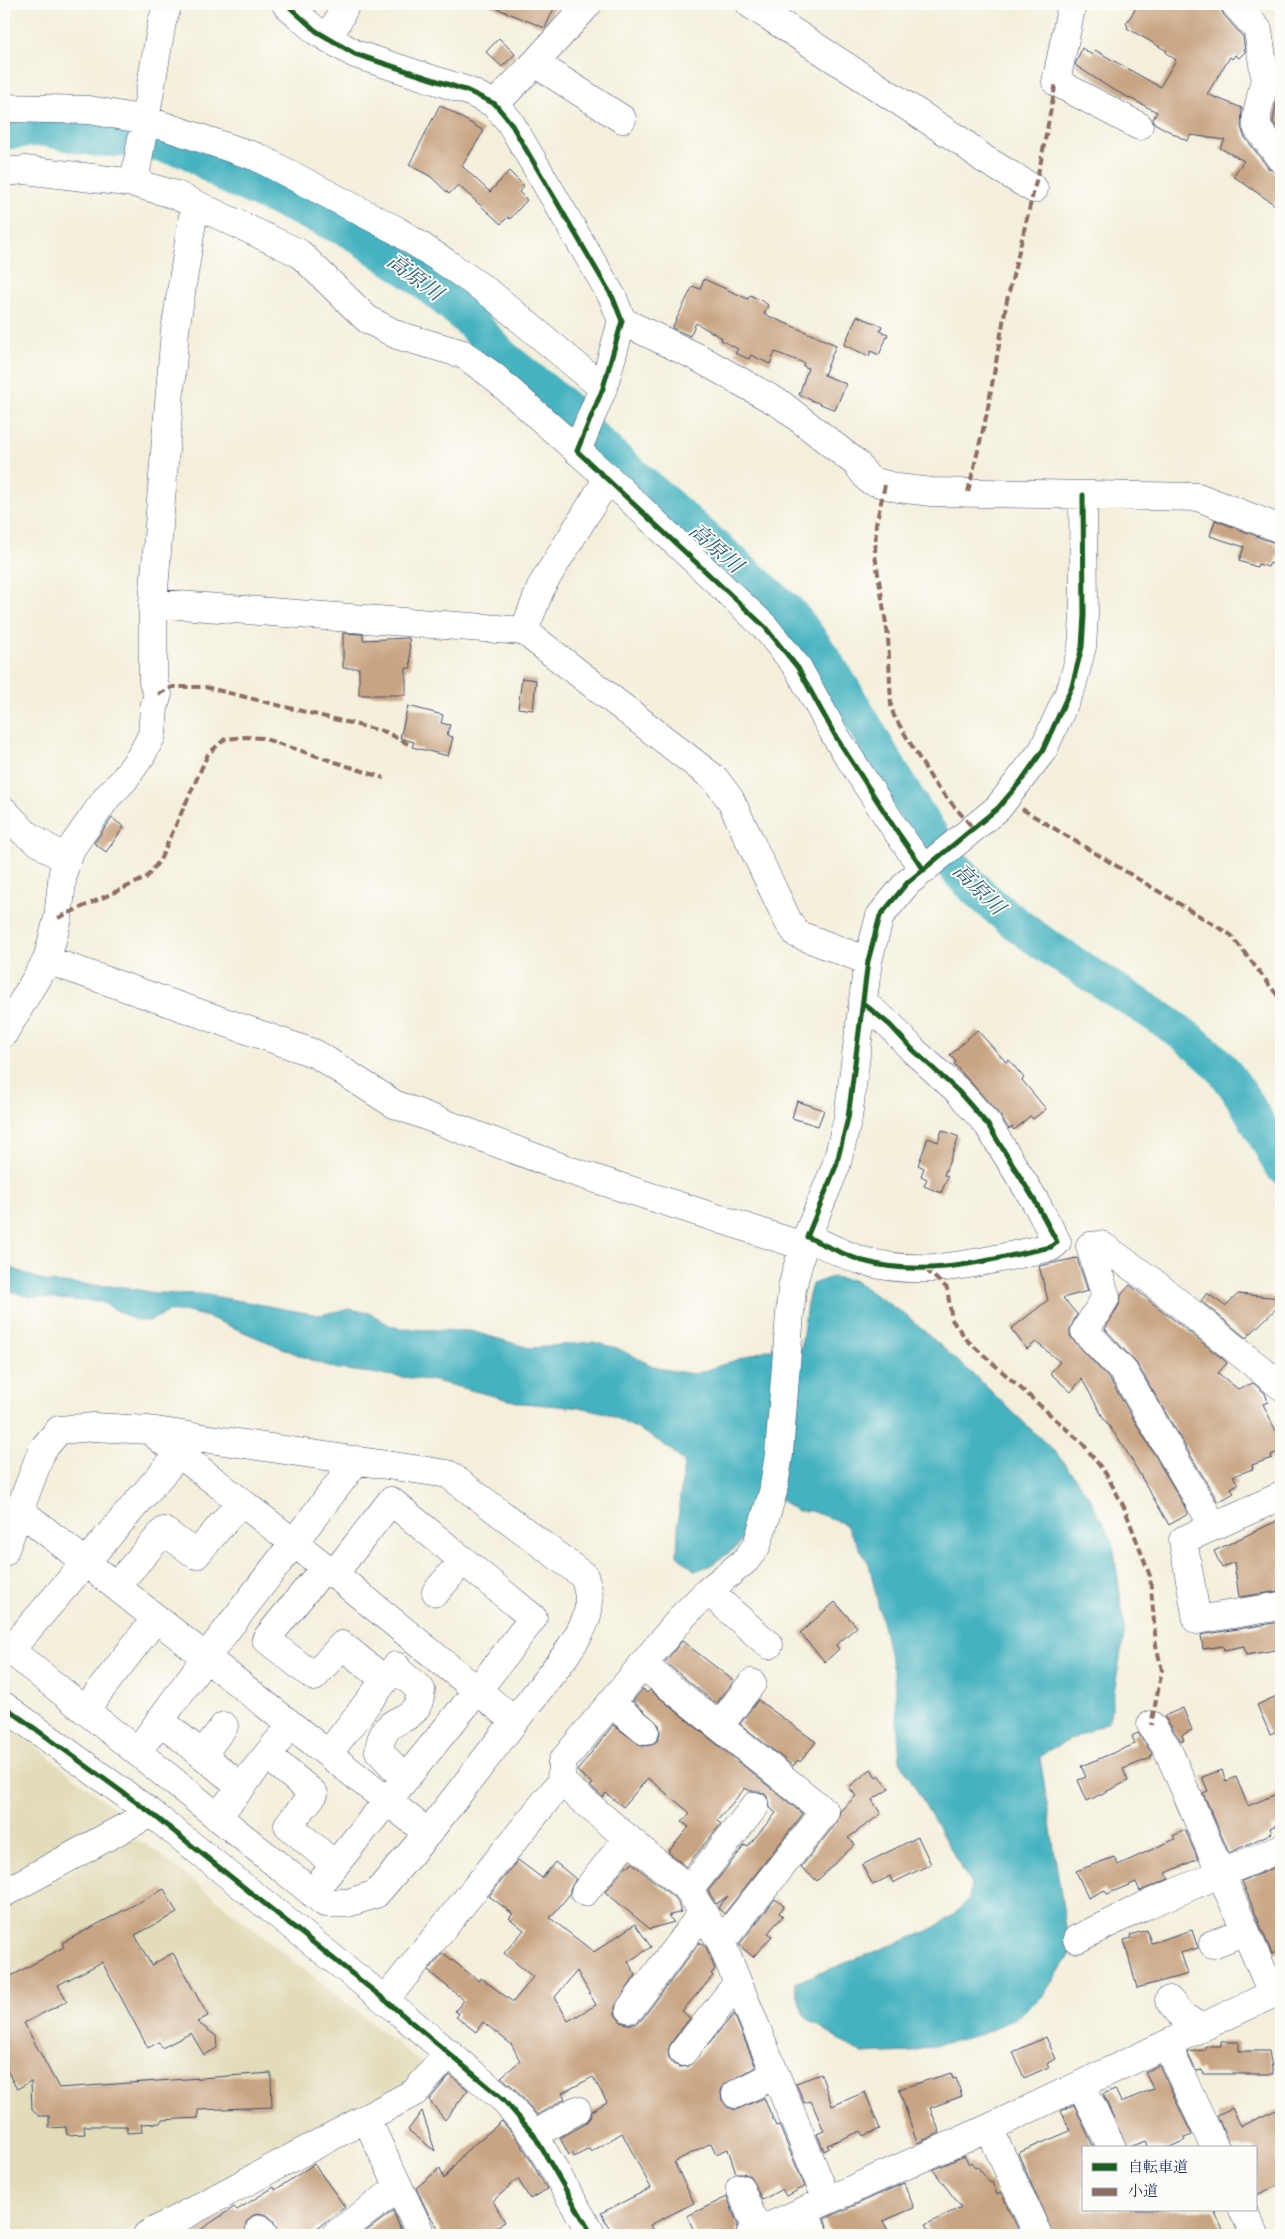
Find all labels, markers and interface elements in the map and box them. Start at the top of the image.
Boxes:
water label: 高原川 [381,248,449,308]
water label: 高原川 [683,518,749,581]
water label: 高原川 [947,858,1011,923]
legend [1082,2146,1258,2212]
text: 自転車道 [1128,2158,1188,2177]
text: 小道 [1128,2182,1158,2201]

